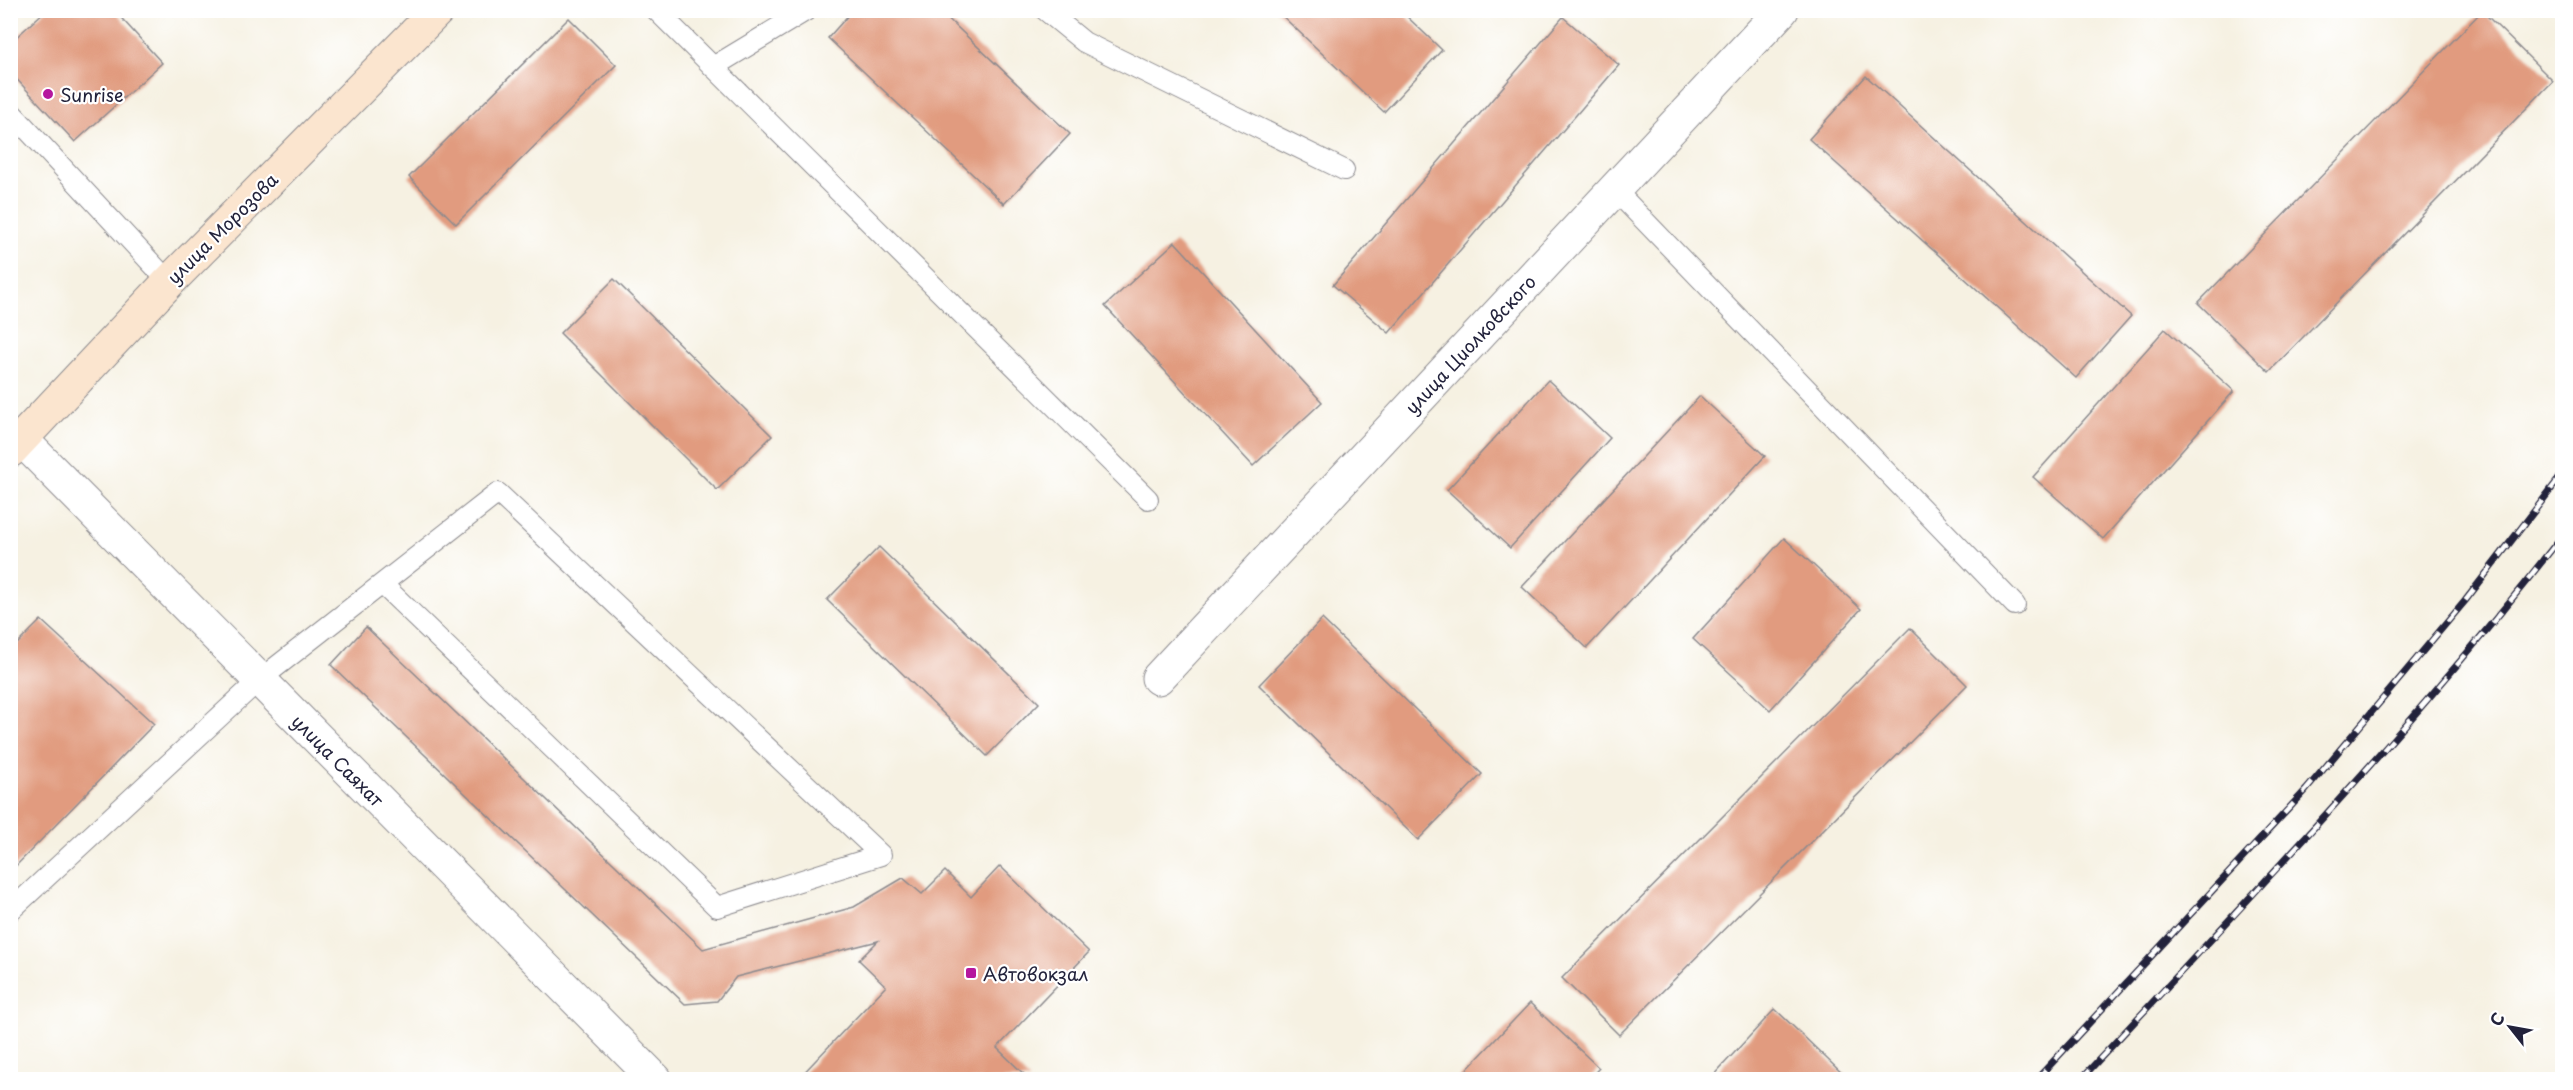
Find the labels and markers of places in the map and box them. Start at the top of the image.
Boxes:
place label: Sunrise [60,81,124,108]
marker: Sunrise [41,87,55,101]
place label: Автовокзал [983,960,1088,987]
marker: Автовокзал [964,966,978,980]

